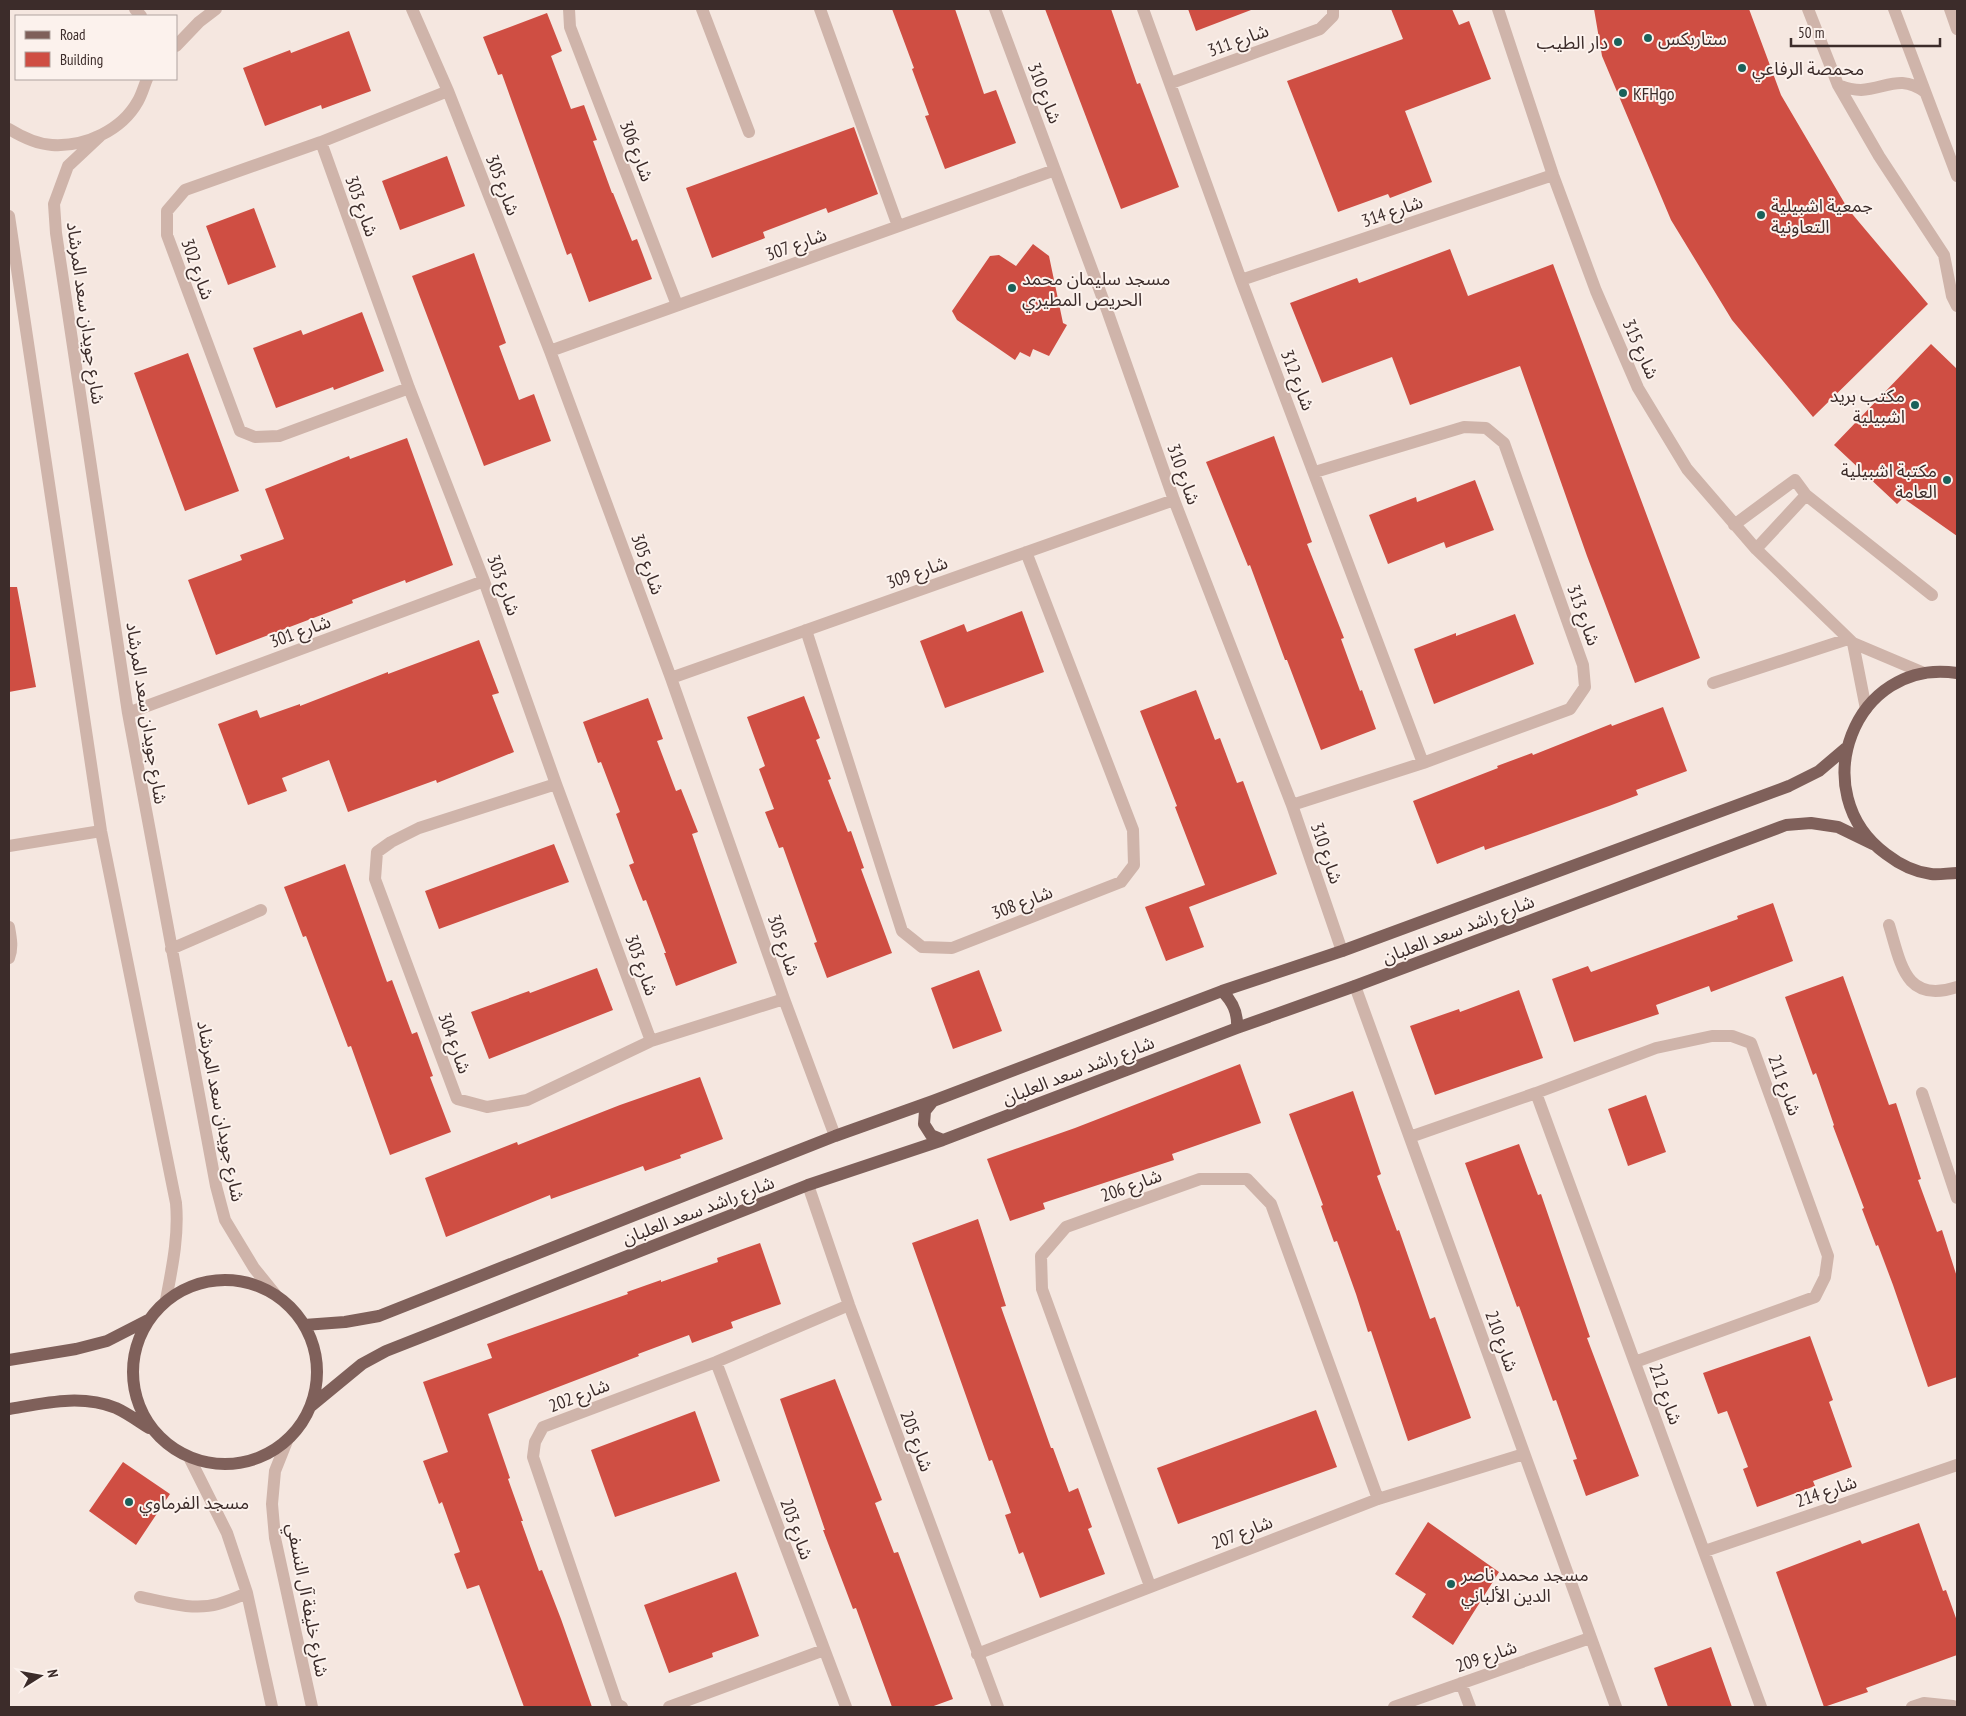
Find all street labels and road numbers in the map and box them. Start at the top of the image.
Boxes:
street label: شارع 311 [1204,18,1273,64]
street label: شارع 310 [1020,59,1067,128]
street label: شارع 306 [612,117,659,186]
street label: شارع 305 [478,151,525,220]
street label: شارع 303 [338,172,384,241]
street label: شارع 314 [1358,190,1427,235]
street label: شارع جويدان سعد المرشاد [59,220,110,406]
street label: شارع 307 [762,222,831,268]
street label: شارع 302 [174,235,220,304]
street label: شارع 315 [1615,315,1664,384]
street label: شارع 312 [1273,346,1320,415]
street label: شارع 310 [1160,440,1206,509]
street label: شارع 305 [624,530,670,599]
street label: شارع 309 [883,550,952,596]
street label: شارع 303 [480,551,526,620]
street label: شارع 313 [1560,581,1606,650]
street label: شارع 301 [266,609,335,655]
street label: شارع جويدان سعد المرشاد [118,620,173,806]
street label: شارع 310 [1303,819,1348,888]
street label: شارع 308 [988,880,1057,927]
street label: شارع راشد سعد العلبان [1379,889,1538,971]
street label: شارع 305 [760,911,805,980]
street label: شارع 303 [618,931,664,1000]
street label: شارع 304 [431,1009,477,1078]
street label: شارع جويدان سعد المرشاد [189,1018,250,1204]
street label: شارع راشد سعد العلبان [999,1030,1158,1112]
street label: شارع 211 [1761,1051,1807,1120]
street label: شارع 206 [1097,1163,1166,1209]
street label: شارع راشد سعد العلبان [619,1170,778,1252]
street label: شارع 210 [1478,1307,1524,1376]
street label: شارع 212 [1642,1360,1688,1429]
street label: شارع 202 [545,1373,614,1420]
street label: شارع 205 [893,1407,939,1476]
street label: شارع 214 [1792,1470,1861,1515]
street label: شارع 203 [773,1495,819,1564]
street label: شارع 207 [1208,1510,1277,1557]
street label: شارع خليفة آل النسفي [279,1521,334,1679]
street label: شارع 209 [1452,1635,1521,1680]

